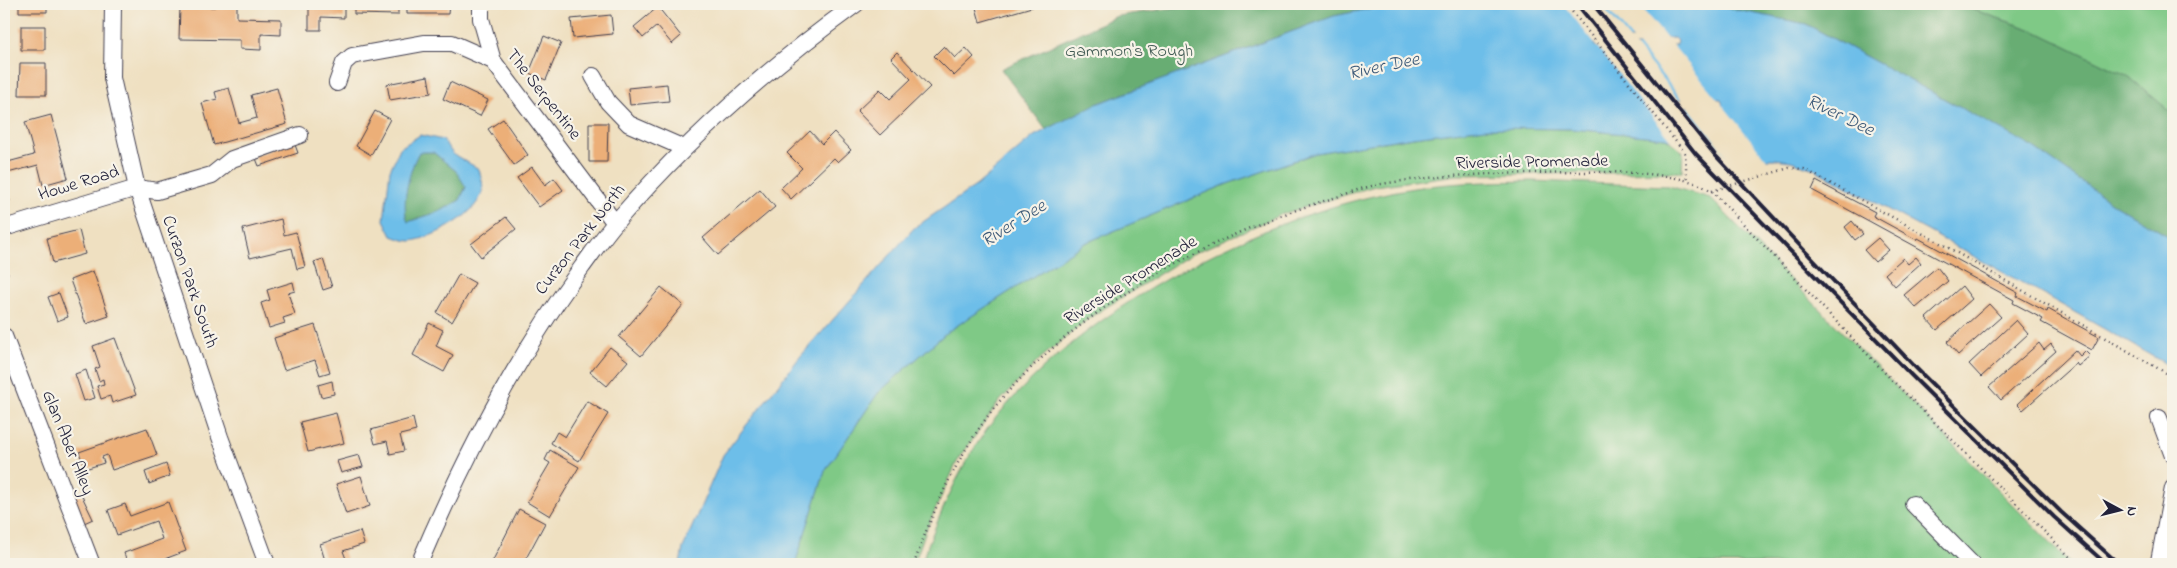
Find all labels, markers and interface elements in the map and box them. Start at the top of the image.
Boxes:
park label: Gammon's Rough [1065,39,1193,66]
street label: The Serpentine [499,44,588,147]
water label: River Dee [1346,46,1423,88]
water label: River Dee [1802,88,1880,145]
street label: Riverside Promenade [1456,149,1609,177]
street label: Howe Road [35,159,123,209]
street label: Curzon Park North [529,179,633,301]
water label: River Dee [976,193,1053,255]
street label: Curzon Park South [154,212,224,352]
street label: Riverside Promenade [1059,229,1203,332]
street label: Glan Aber Alley [34,387,100,499]
north arrow [2094,486,2144,536]
text: N [2120,505,2142,517]

